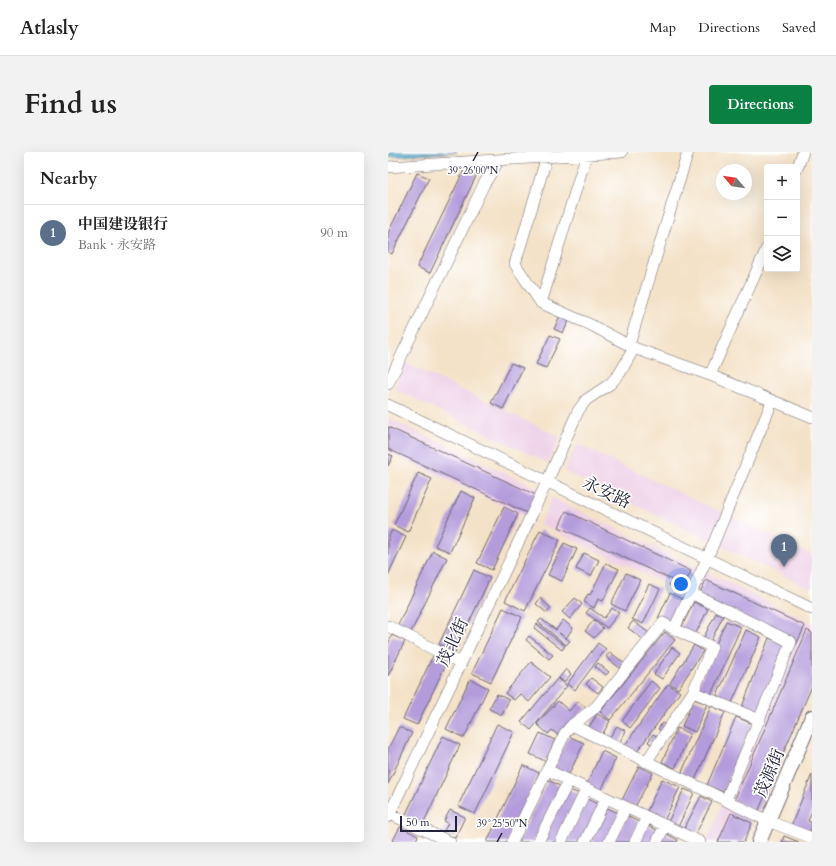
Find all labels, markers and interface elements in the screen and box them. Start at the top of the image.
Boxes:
text: Atlasly [20,15,79,41]
text: Map [650,18,676,37]
text: Directions [698,18,760,37]
text: Saved [782,18,816,37]
text: Find us [24,85,117,123]
button: Directions [709,85,812,124]
text: 39°26'00"N [448,164,499,178]
north arrow [716,164,752,200]
map controls [764,164,800,272]
button: + [764,164,800,200]
text: Nearby [40,167,97,190]
button: − [764,200,800,236]
text: 中国建设银行 [78,214,168,234]
text: 1 [50,224,56,242]
text: 90 m [320,224,348,242]
text: Bank · 永安路 [78,236,156,254]
button: layers [764,236,800,272]
street label: 永安路 [579,471,635,514]
pin: 1 [771,534,797,567]
your location [671,574,691,594]
street label: 茂北街 [431,614,474,670]
street label: 茂源街 [749,745,790,801]
scale bar [400,814,457,833]
text: 50 m [406,815,430,830]
text: 39°25'50"N [477,817,528,831]

